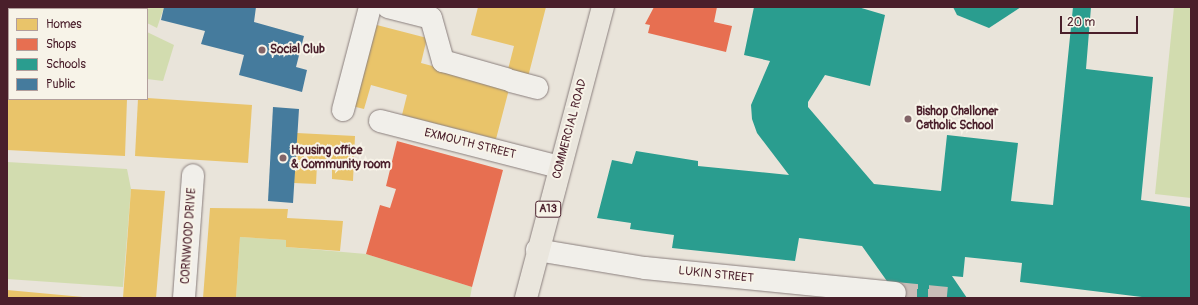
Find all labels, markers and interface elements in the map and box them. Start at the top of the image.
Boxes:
legend [8,8,148,100]
scale bar [1062,8,1140,34]
text: 20 m [1067,15,1095,30]
text: Homes [46,17,82,32]
text: Shops [46,37,76,52]
place label: Social Club [270,43,325,57]
marker: Social Club [257,45,267,55]
text: Schools [46,57,86,72]
text: Public [46,77,76,92]
street label: COMMERCIAL ROAD [550,77,590,181]
place label: Bishop Challoner Catholic School [916,105,998,133]
marker: Bishop Challoner Catholic School [903,114,913,124]
street label: EXMOUTH STREET [423,126,517,162]
place label: Housing office & Community room [291,144,391,172]
marker: Housing office & Community room [278,153,288,163]
street label: CORNWOOD DRIVE [178,187,200,285]
road number: A13 [535,200,561,218]
street label: LUKIN STREET [678,264,754,286]

